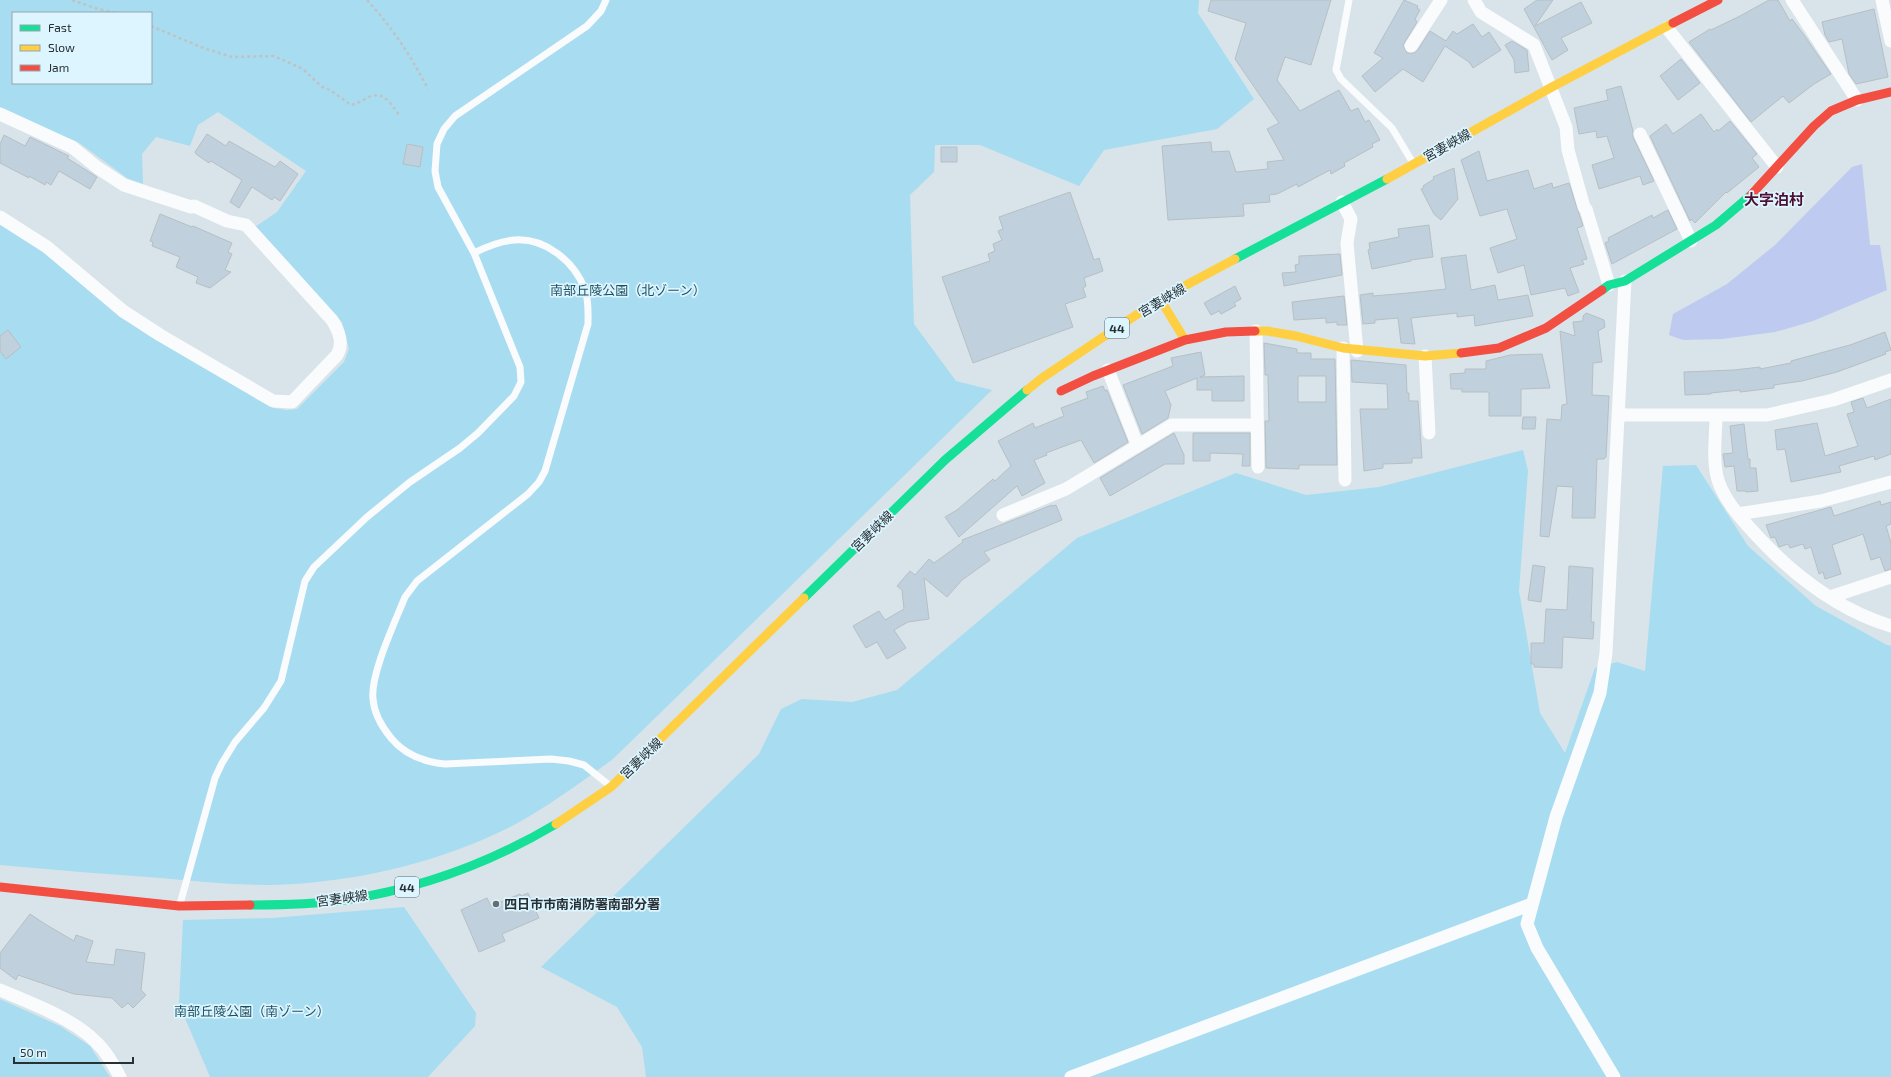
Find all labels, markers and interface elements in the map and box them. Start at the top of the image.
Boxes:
legend [12,12,152,84]
text: Fast [48,20,72,34]
text: Slow [48,40,75,54]
text: Jam [48,60,69,74]
street label: 宮妻峡線 [1420,125,1474,165]
district label: 大字泊村 [1744,190,1804,208]
street label: 宮妻峡線 [1136,280,1188,320]
park label: 南部丘陵公園（北ゾーン） [550,282,706,298]
road number: 44 [1105,318,1129,338]
street label: 宮妻峡線 [848,507,896,555]
street label: 宮妻峡線 [617,734,665,782]
road number: 44 [395,877,419,897]
street label: 宮妻峡線 [315,886,369,910]
place label: 四日市市南消防署南部分署 [504,896,660,912]
marker: 四日市市南消防署南部分署 [491,899,501,909]
park label: 南部丘陵公園（南ゾーン） [174,1003,330,1019]
scale bar [14,1039,133,1065]
text: 50 m [20,1045,47,1059]

